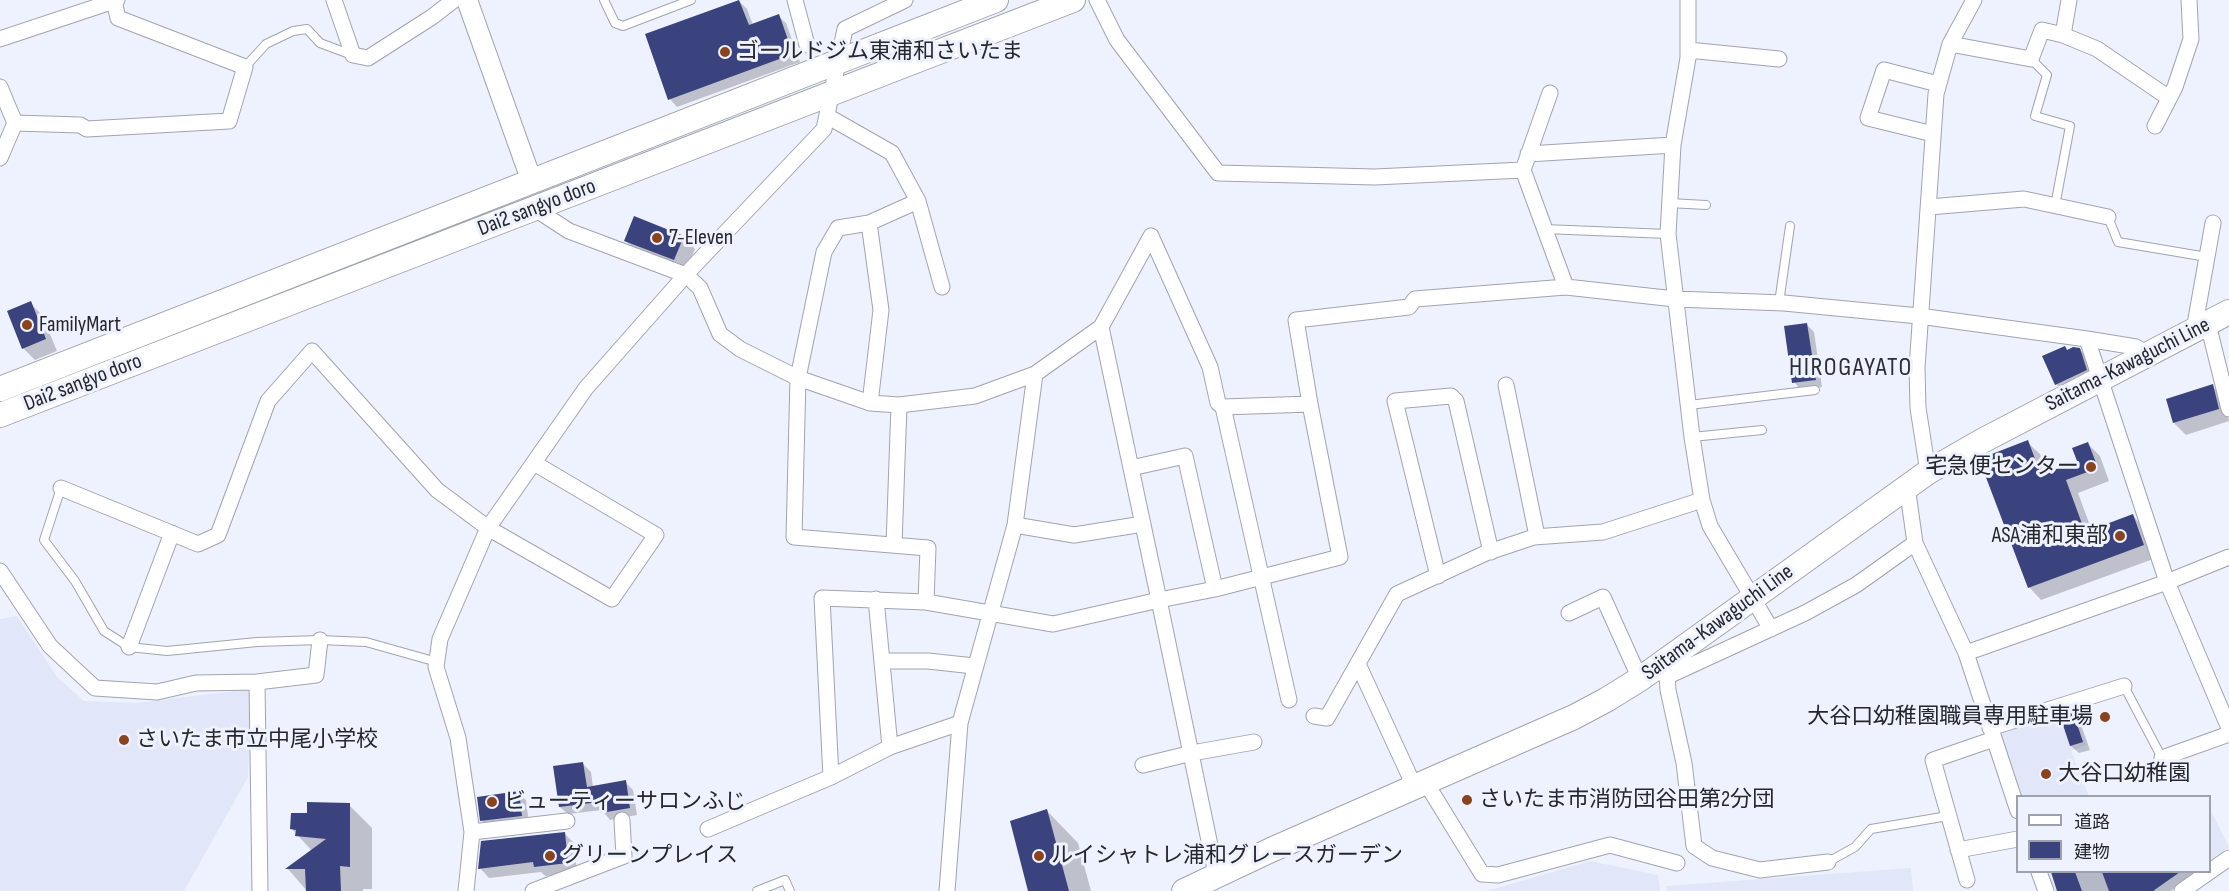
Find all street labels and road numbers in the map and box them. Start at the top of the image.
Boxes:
street label: Dai2 sangyo doro [474,173,600,243]
street label: Saitama-Kawaguchi Line [2041,312,2215,418]
street label: Dai2 sangyo doro [20,348,146,418]
street label: Saitama-Kawaguchi Line [1637,559,1799,687]

